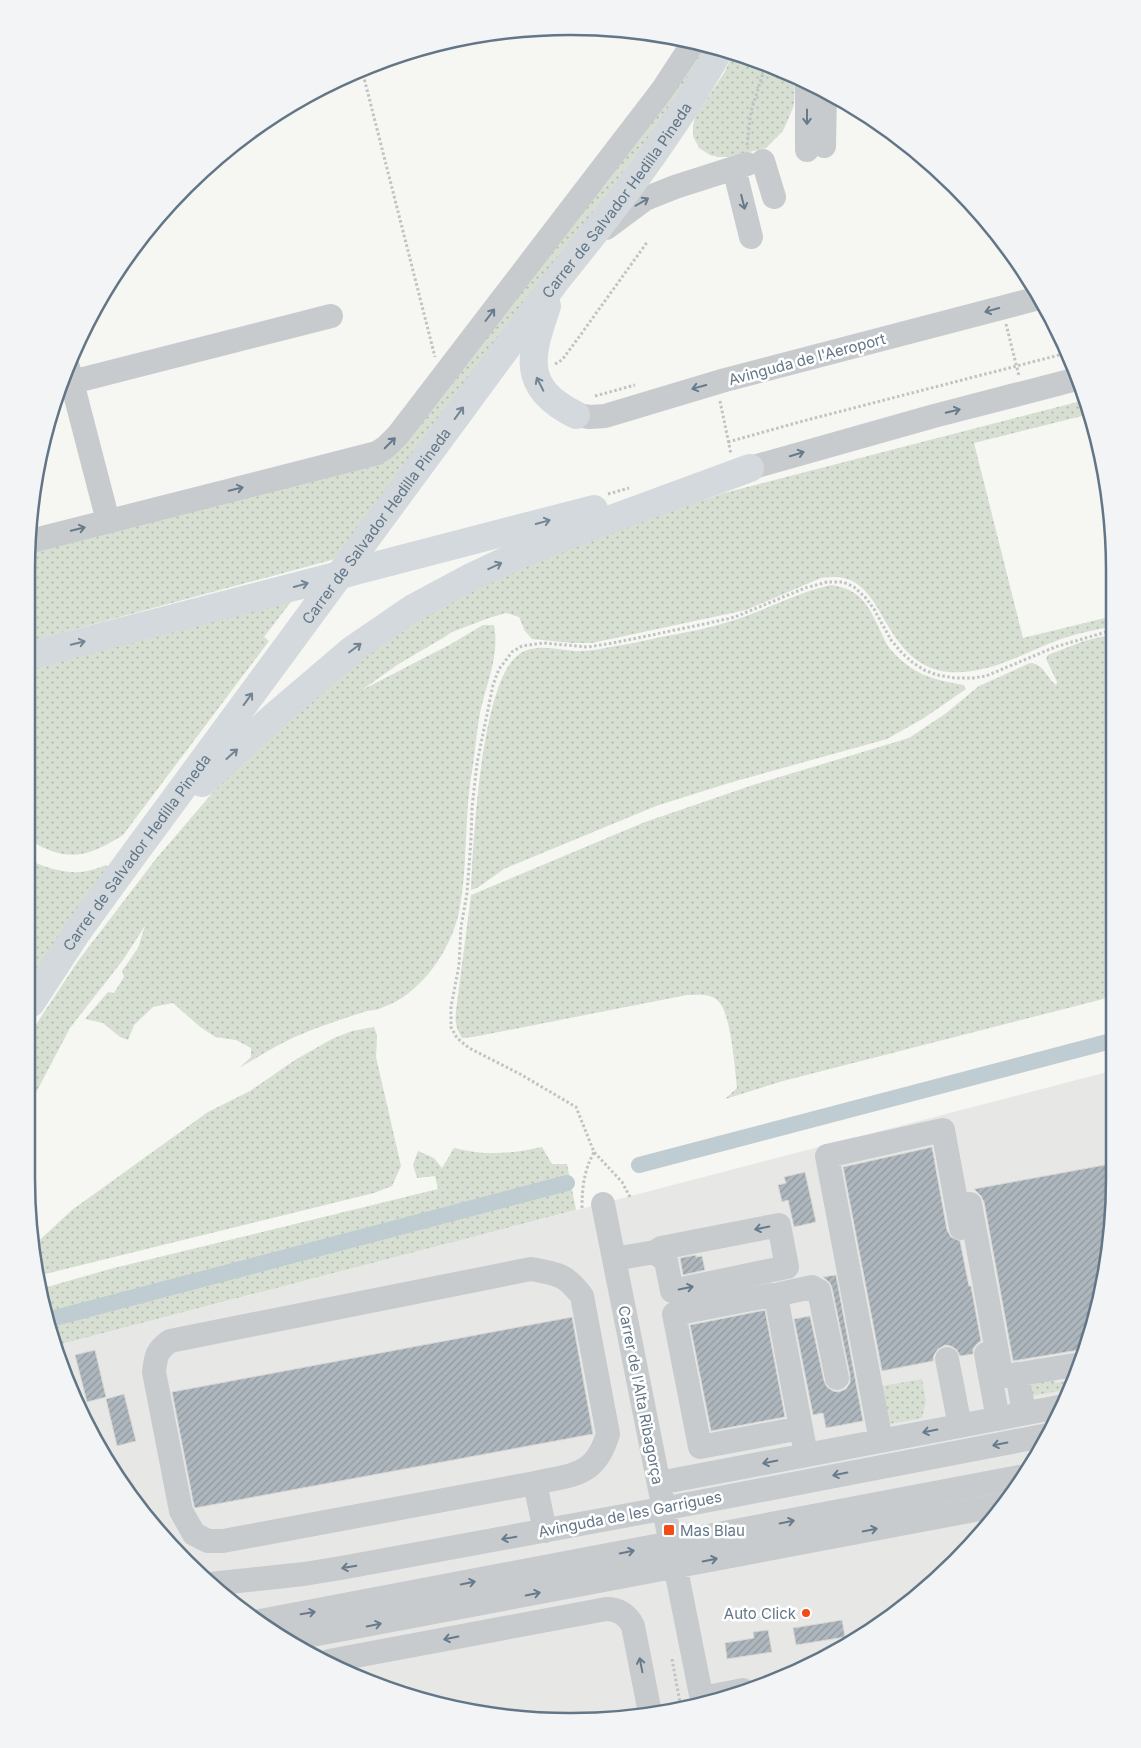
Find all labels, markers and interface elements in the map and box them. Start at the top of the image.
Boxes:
street label: Carrer de Salvador Hedilla Pineda [537,98,695,301]
one-way arrow [802,108,812,124]
one-way arrow [739,194,748,210]
one-way arrow [634,196,648,206]
one-way arrow [984,306,1000,316]
one-way arrow [485,308,495,322]
street label: Avinguda de l'Aeroport [726,329,888,389]
one-way arrow [535,377,545,392]
one-way arrow [692,383,708,392]
one-way arrow [945,406,961,415]
one-way arrow [453,407,464,420]
street label: Carrer de Salvador Hedilla Pineda [297,424,454,628]
one-way arrow [384,437,396,449]
one-way arrow [788,448,804,458]
one-way arrow [227,484,243,493]
one-way arrow [534,517,550,527]
one-way arrow [70,524,86,533]
one-way arrow [487,560,502,570]
one-way arrow [293,580,309,590]
one-way arrow [70,638,86,647]
one-way arrow [348,643,362,653]
one-way arrow [242,693,253,706]
one-way arrow [225,748,238,760]
street label: Carrer de Salvador Hedilla Pineda [58,750,214,954]
one-way arrow [755,1223,771,1233]
one-way arrow [678,1283,694,1292]
street label: Carrer de l'Alta Ribagorça [614,1304,668,1486]
one-way arrow [922,1427,938,1437]
one-way arrow [992,1439,1008,1449]
one-way arrow [763,1458,779,1467]
one-way arrow [832,1470,848,1480]
street label: Avinguda de les Garrigues [537,1487,723,1541]
one-way arrow [778,1516,794,1526]
place label: Mas Blau [680,1521,745,1540]
marker: Mas Blau [662,1523,676,1537]
one-way arrow [861,1524,877,1534]
one-way arrow [501,1533,517,1543]
one-way arrow [619,1547,635,1556]
one-way arrow [702,1555,718,1565]
one-way arrow [341,1562,357,1572]
one-way arrow [459,1577,475,1587]
one-way arrow [525,1589,541,1598]
place label: Auto Click [724,1604,797,1623]
one-way arrow [299,1607,315,1617]
marker: Auto Click [800,1607,812,1619]
one-way arrow [365,1619,381,1629]
one-way arrow [443,1634,459,1644]
one-way arrow [636,1658,645,1674]

